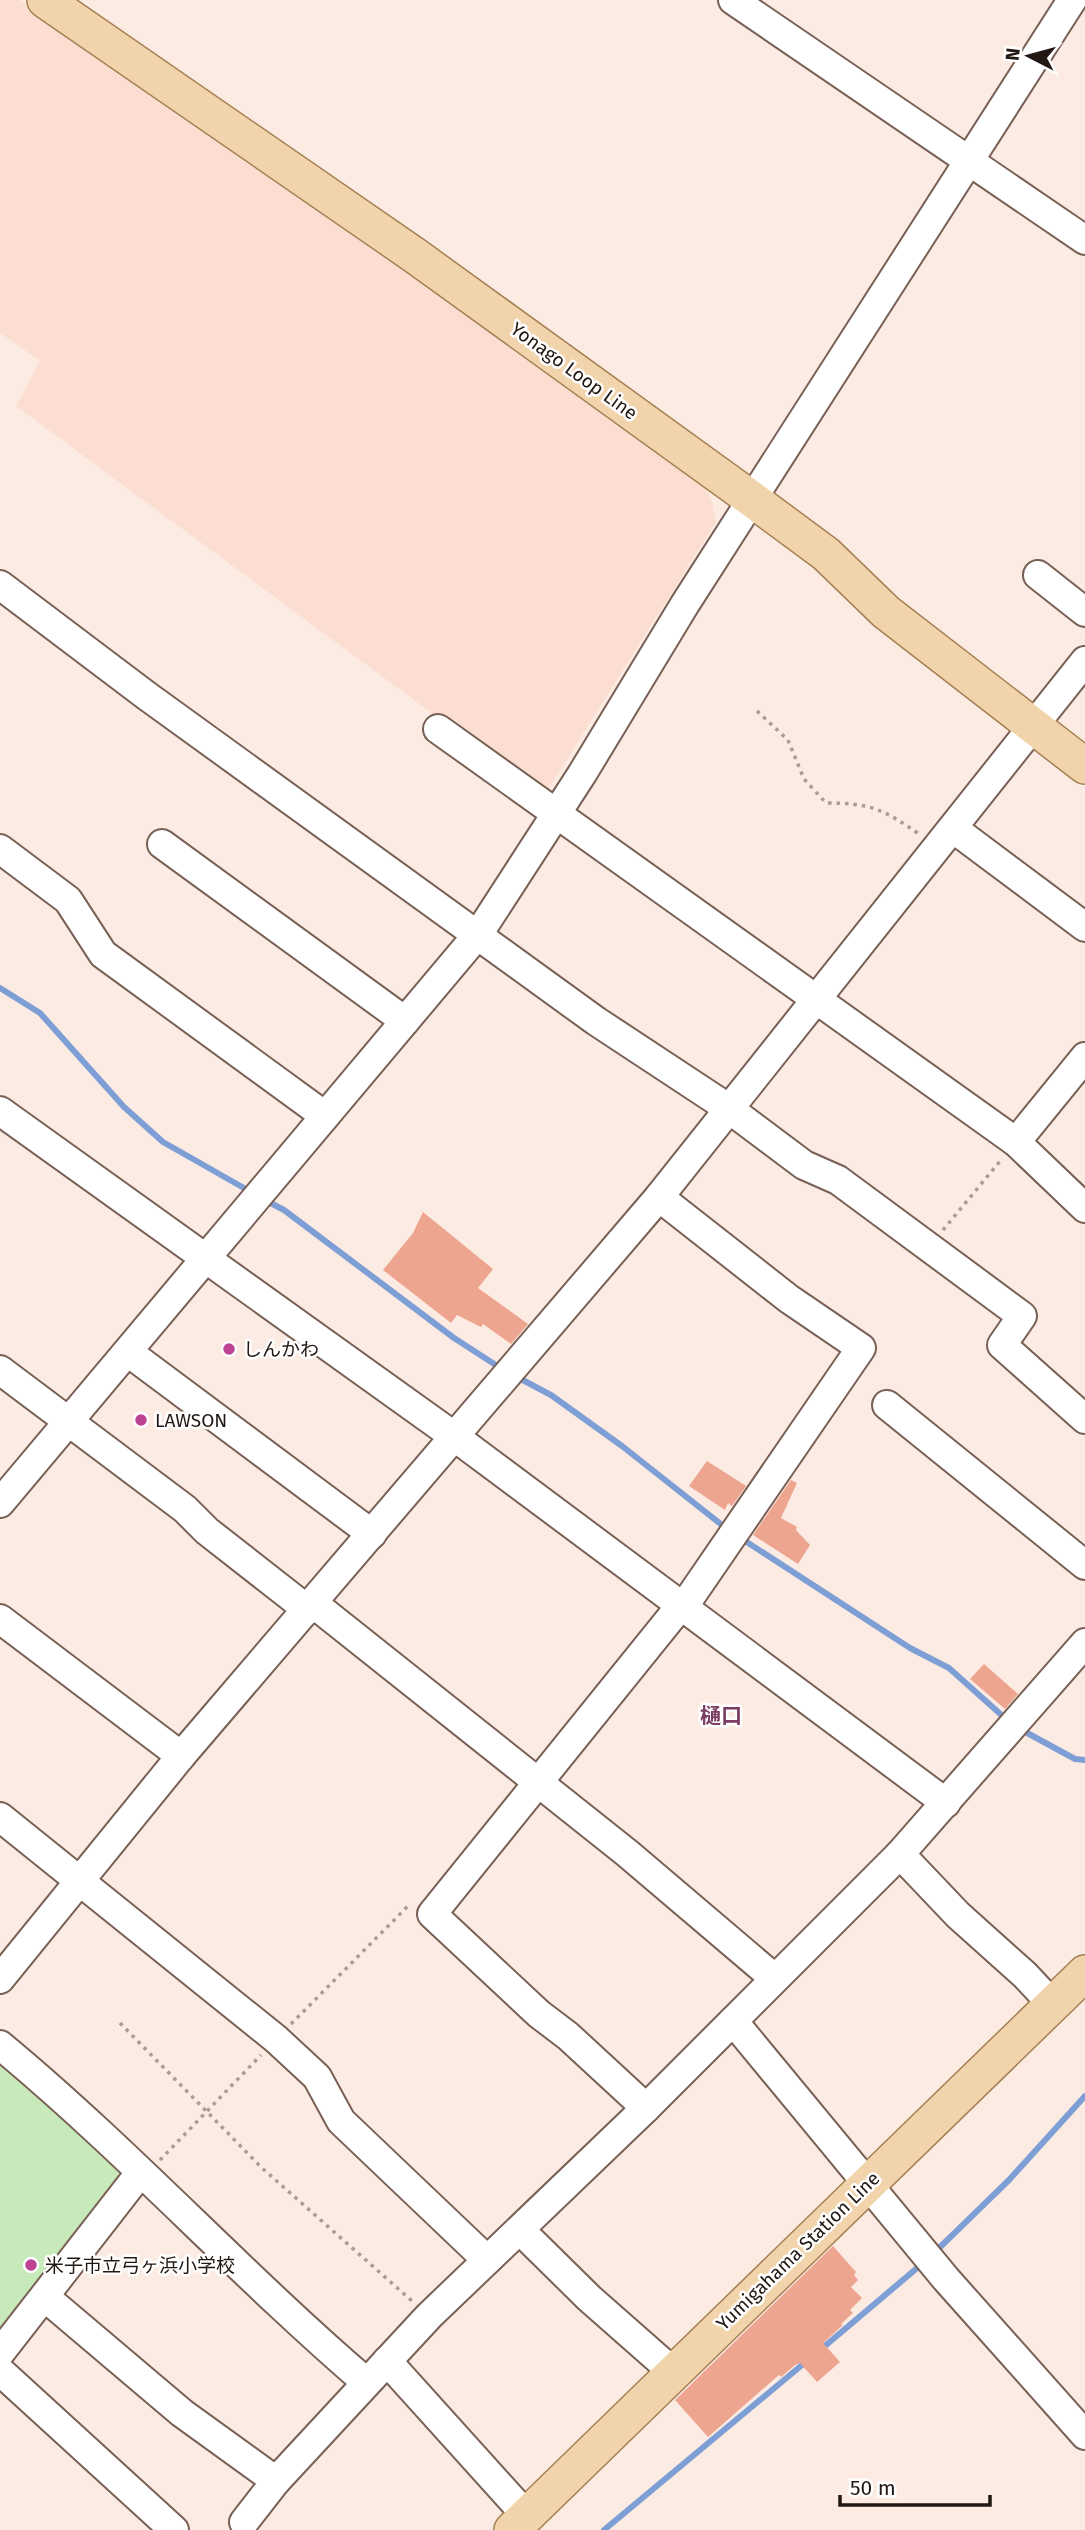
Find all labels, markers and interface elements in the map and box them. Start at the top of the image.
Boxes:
north arrow [994,21,1064,91]
text: N [1000,47,1025,62]
street label: Yonago Loop Line [506,317,642,425]
place label: しんかわ [243,1338,319,1361]
marker: しんかわ [221,1341,237,1357]
place label: LAWSON [155,1409,227,1432]
marker: LAWSON [133,1412,149,1428]
district label: 樋口 [700,1703,742,1729]
street label: Yumigahama Station Line [711,2167,885,2335]
place label: 米子市立弓ヶ浜小学校 [45,2254,235,2277]
marker: 米子市立弓ヶ浜小学校 [23,2257,39,2273]
scale bar [840,2464,990,2508]
text: 50 m [850,2475,896,2501]

